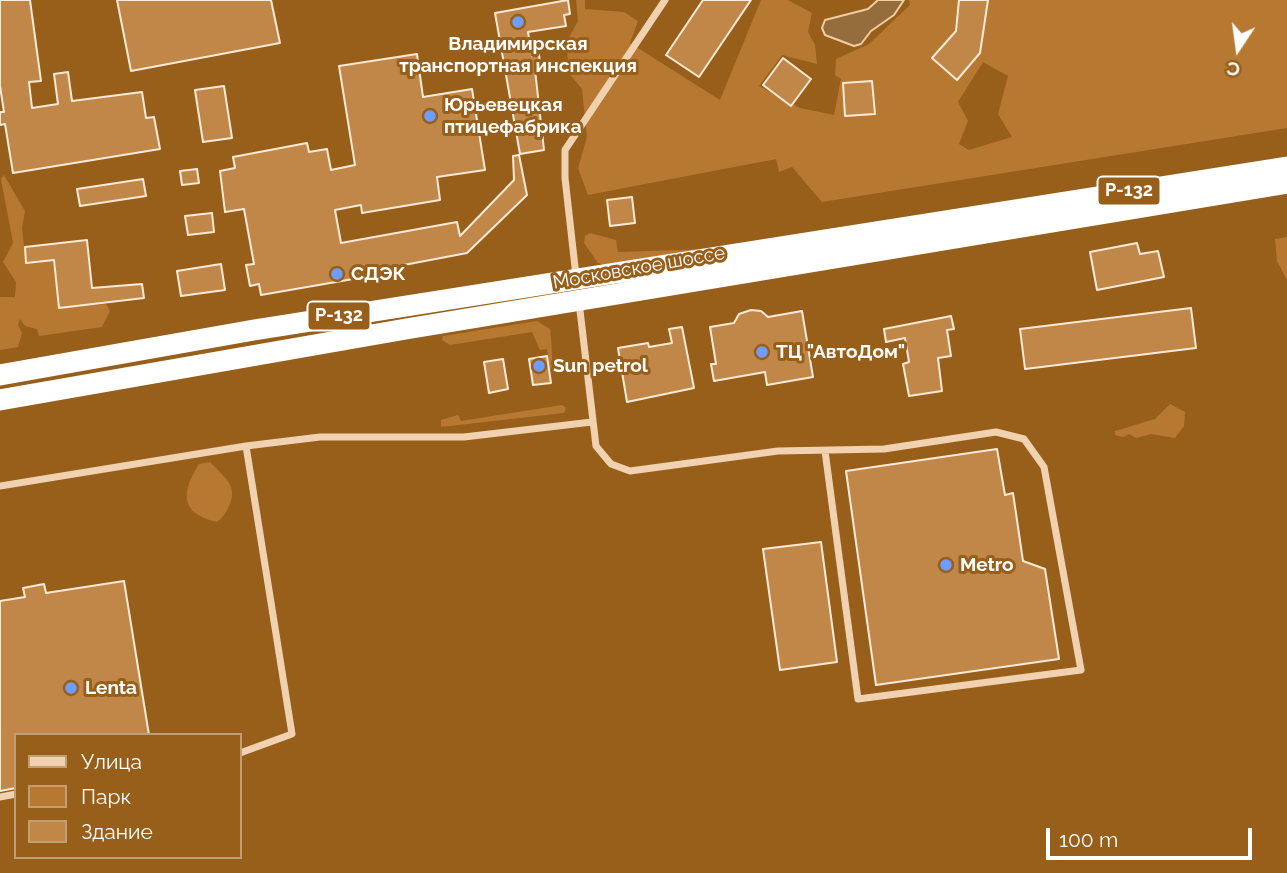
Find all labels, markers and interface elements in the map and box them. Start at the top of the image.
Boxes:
marker: Владимирская транспортная инспекция [510,14,526,30]
north arrow [1203,14,1273,84]
place label: Владимирская транспортная инспекция [399,33,637,77]
text: С [1224,57,1242,82]
place label: Юрьевецкая птицефабрика [444,94,582,138]
marker: Юрьевецкая птицефабрика [422,108,438,124]
road number: Р-132 [1098,176,1160,206]
street label: Московское шоссе [551,242,727,294]
place label: СДЭК [351,263,406,285]
marker: СДЭК [329,266,345,282]
road number: Р-132 [308,302,370,330]
place label: ТЦ "АвтоДом" [776,341,905,363]
marker: ТЦ "АвтоДом" [754,344,770,360]
place label: Sun petrol [553,355,648,377]
marker: Sun petrol [531,358,547,374]
place label: Metro [960,554,1014,576]
marker: Metro [938,557,954,573]
place label: Lenta [85,677,137,699]
marker: Lenta [63,680,79,696]
legend [14,733,242,859]
text: Улица [81,749,142,774]
text: Парк [81,784,131,809]
scale bar [1049,814,1256,858]
text: Здание [81,819,153,844]
text: 100 m [1059,827,1118,852]

